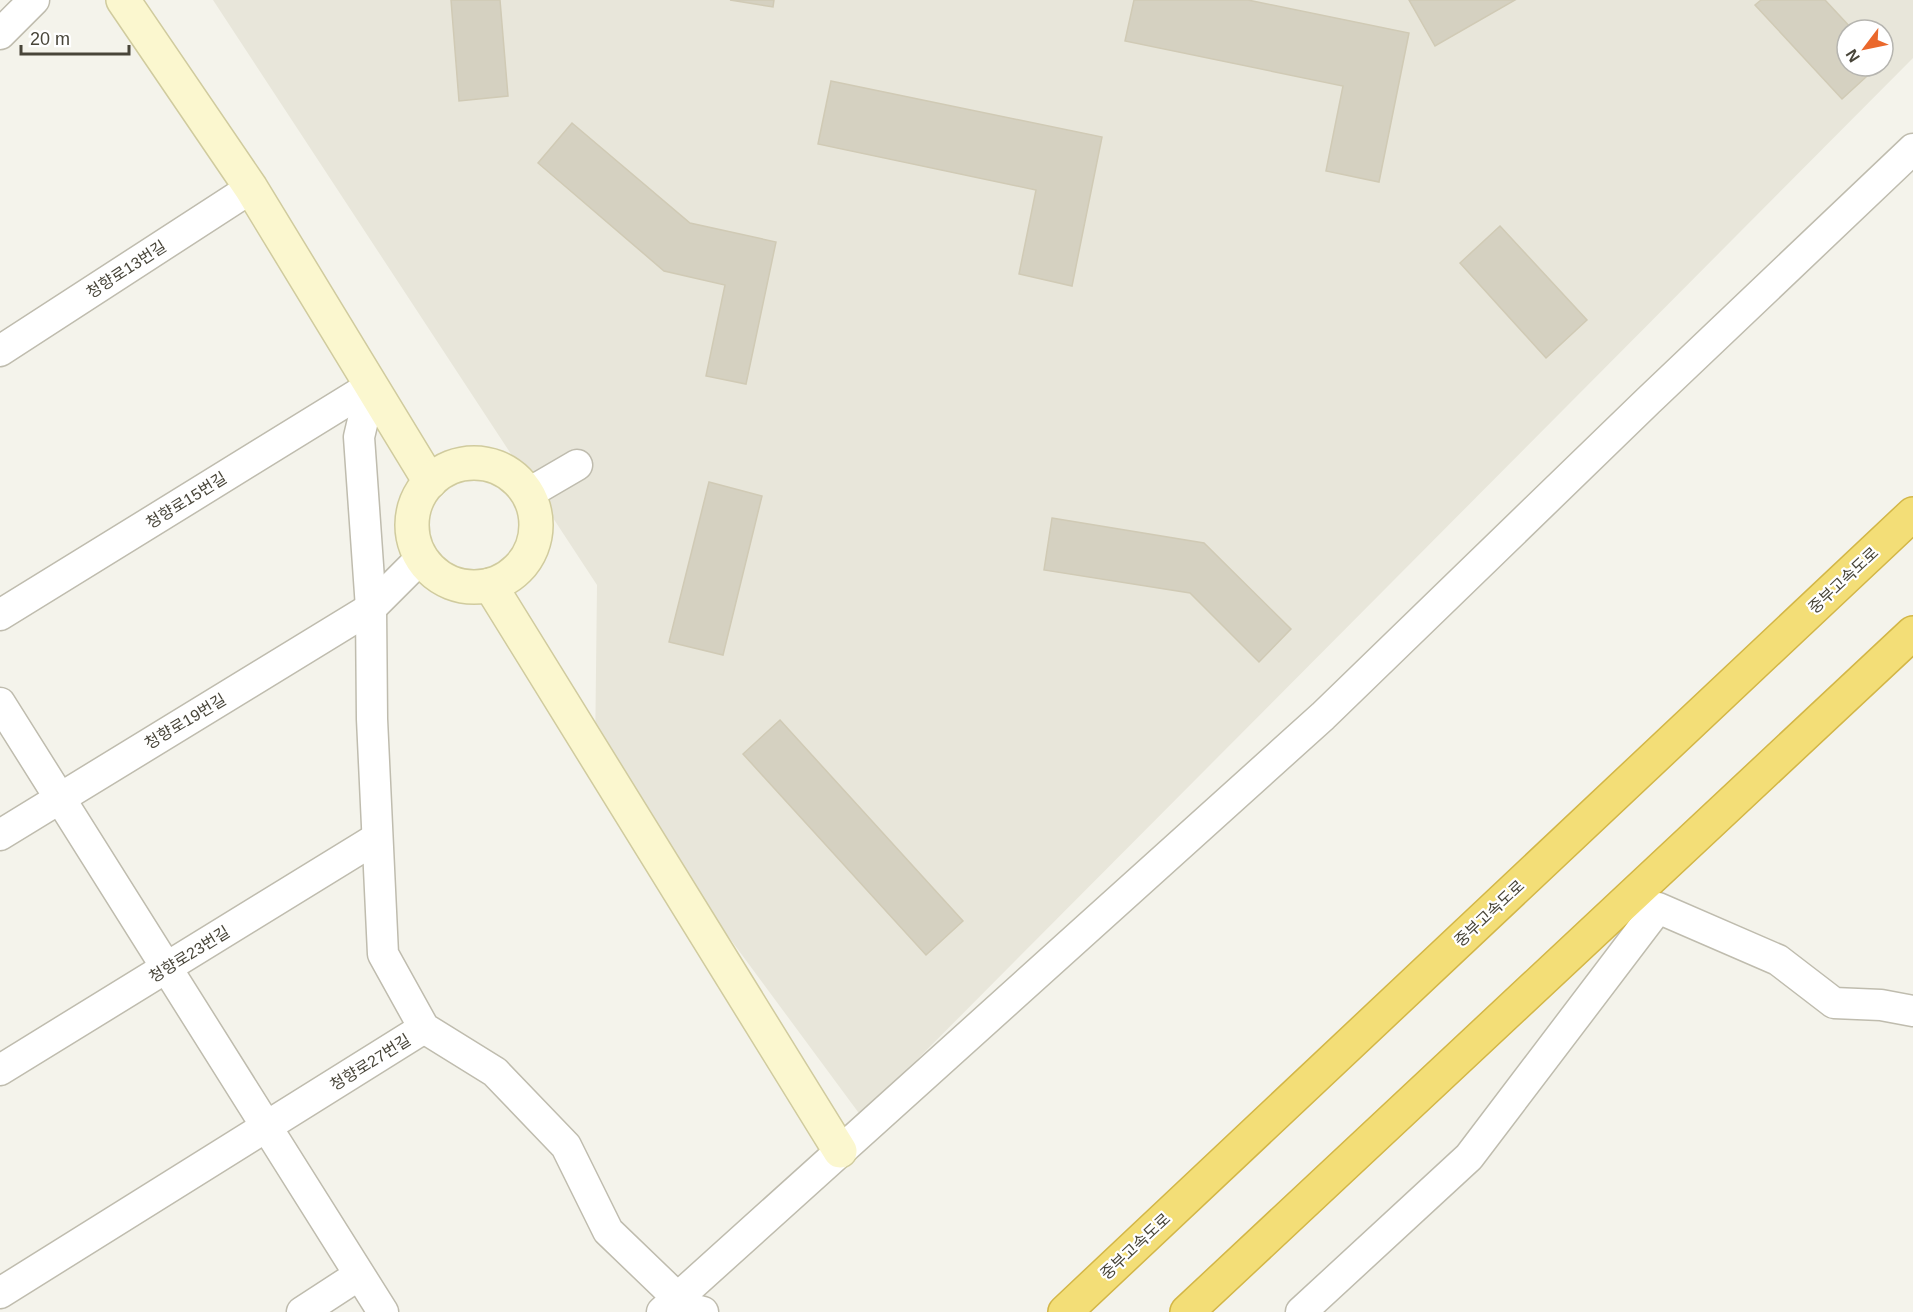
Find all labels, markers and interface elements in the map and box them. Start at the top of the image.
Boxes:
scale bar [21,18,129,56]
north arrow [1835,18,1895,78]
text: 20 m [30,29,70,49]
text: N [1842,46,1863,65]
street label: 청향로13번길 [83,237,169,301]
street label: 청향로15번길 [143,469,230,532]
street label: 중부고속도로 [1805,544,1882,617]
street label: 청향로19번길 [142,691,229,752]
street label: 중부고속도로 [1451,877,1528,950]
street label: 청향로23번길 [146,923,233,986]
street label: 청향로27번길 [327,1031,414,1094]
street label: 중부고속도로 [1097,1210,1174,1283]

